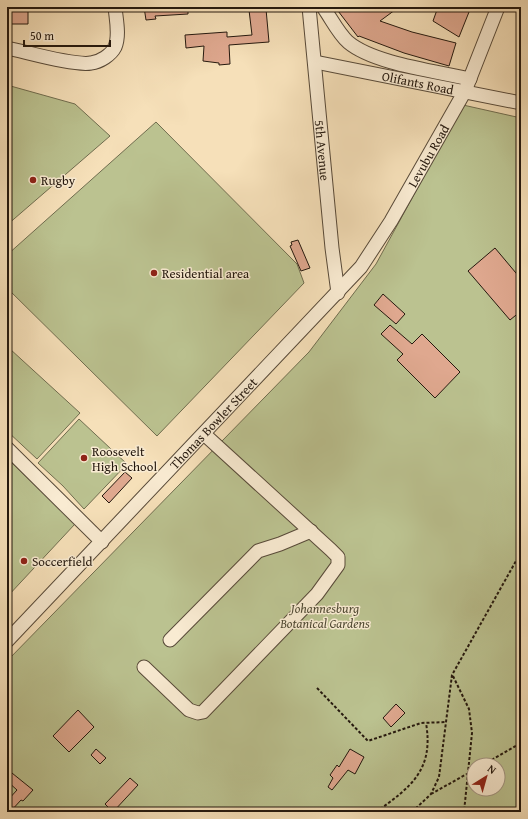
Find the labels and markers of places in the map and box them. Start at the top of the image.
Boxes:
place label: Rugby [41,171,76,190]
marker: Rugby [28,175,38,185]
place label: Residential area [162,264,250,283]
marker: Residential area [149,268,159,278]
place label: Roosevelt High School [92,442,157,476]
marker: Roosevelt High School [79,453,89,463]
place label: Soccerfield [32,552,93,571]
marker: Soccerfield [19,556,29,566]

